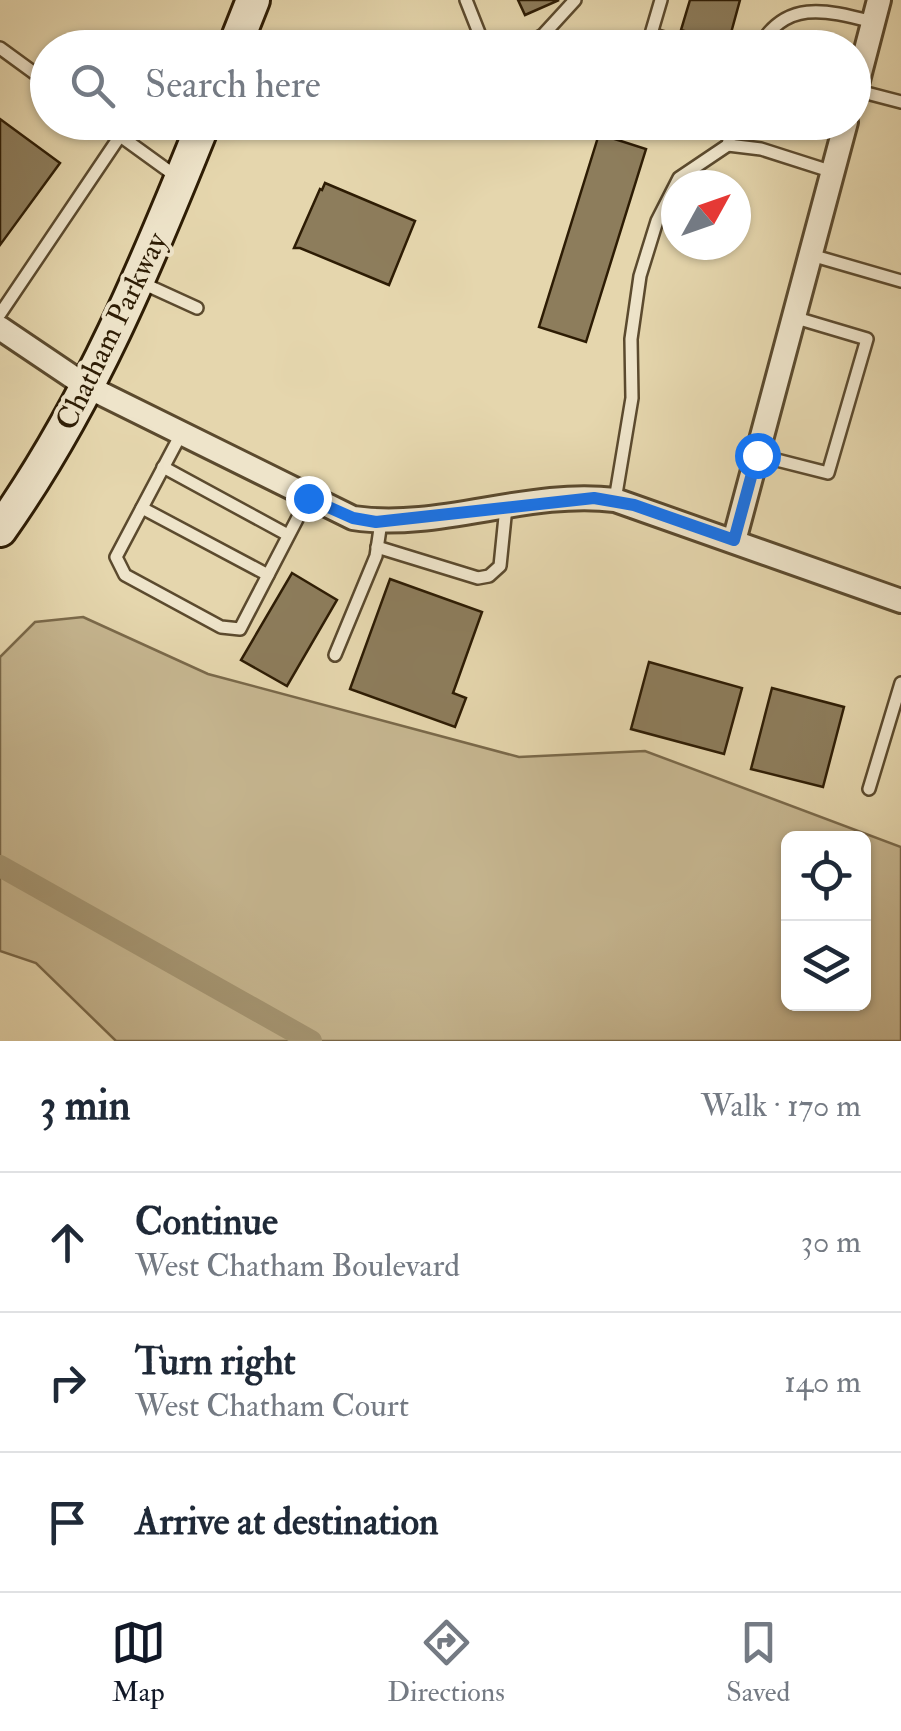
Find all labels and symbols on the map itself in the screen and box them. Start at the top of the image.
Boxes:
north arrow [661,170,751,260]
street label: Chatham Parkway [48,226,176,436]
route start [735,433,781,479]
route end [286,476,332,522]

